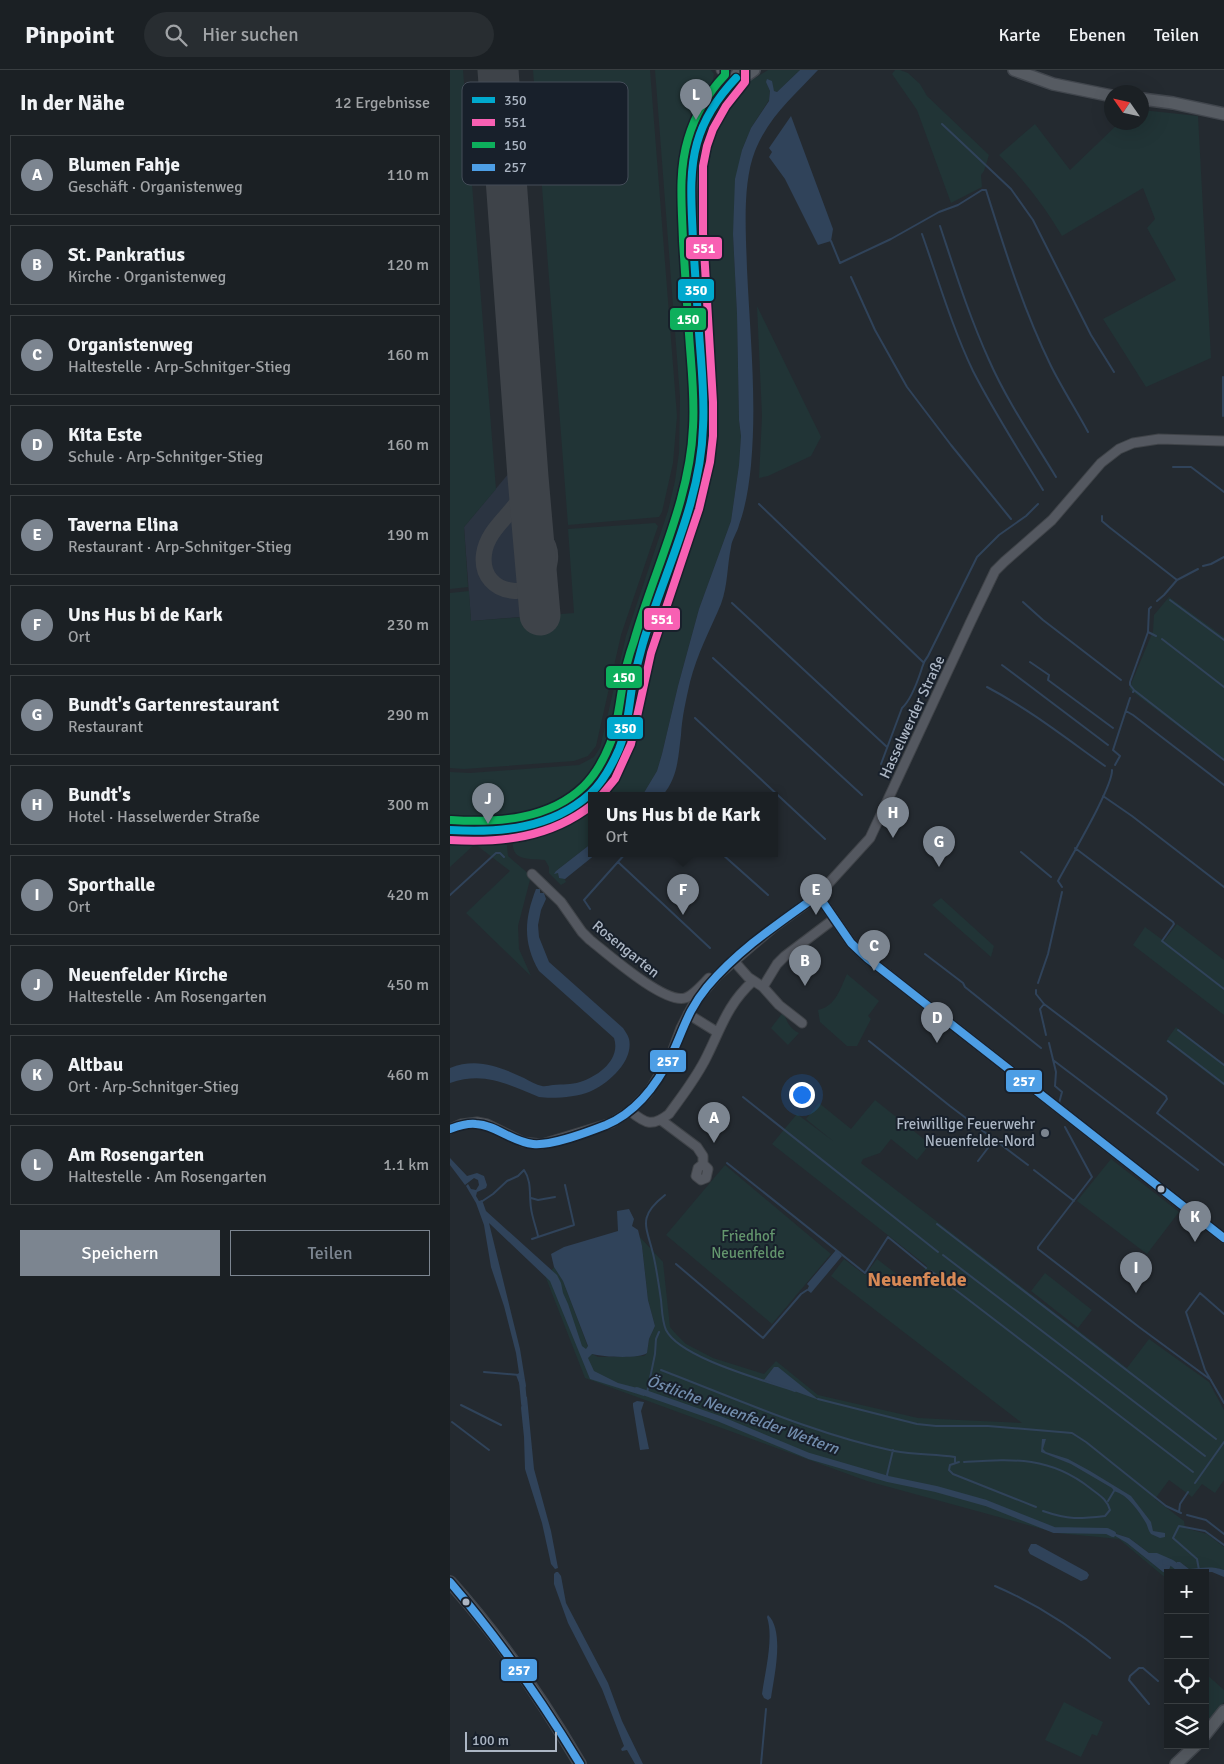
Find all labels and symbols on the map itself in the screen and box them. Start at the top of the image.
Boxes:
pin: L [680,79,712,120]
legend [462,82,628,185]
north arrow [1104,85,1149,130]
text: 350 [504,92,527,109]
text: 551 [504,114,527,131]
text: 150 [504,137,527,154]
text: 257 [504,159,527,176]
line badge: 551 [685,236,723,260]
text: 551 [693,240,716,257]
line badge: 350 [677,278,715,302]
text: 350 [685,282,708,299]
line badge: 150 [669,307,707,331]
text: 150 [677,311,700,328]
line badge: 551 [643,607,681,631]
text: 551 [651,611,674,628]
street label: Hasselwerder Straße [876,652,948,782]
line badge: 150 [605,665,643,689]
text: 150 [613,669,636,686]
line badge: 350 [606,716,644,740]
text: 350 [614,720,637,737]
pin: J [472,783,504,824]
pin: H [877,797,909,838]
pin: G [923,826,955,867]
pin: F [667,874,699,915]
pin: E [800,874,832,915]
street label: Rosengarten [589,917,663,981]
pin: C [858,930,890,971]
pin: B [789,945,821,986]
pin: D [921,1002,953,1043]
line badge: 257 [649,1049,687,1073]
text: 257 [657,1053,680,1070]
line badge: 257 [1005,1069,1043,1093]
text: 257 [1013,1073,1036,1090]
your location [789,1082,815,1108]
pin: A [698,1102,730,1143]
place label: Freiwillige Feuerwehr Neuenfelde-Nord [896,1115,1035,1150]
marker: Freiwillige Feuerwehr Neuenfelde-Nord [1039,1127,1051,1139]
unlabelled marker [1156,1184,1166,1194]
pin: K [1179,1201,1211,1242]
park label: Friedhof Neuenfelde [711,1227,785,1262]
pin: I [1120,1252,1152,1293]
district label: Neuenfelde [867,1267,967,1292]
water label: Östliche Neuenfelder Wettern [644,1371,842,1459]
unlabelled marker [461,1597,471,1607]
line badge: 257 [500,1658,538,1682]
text: 257 [508,1662,531,1679]
scale bar [465,1729,558,1752]

